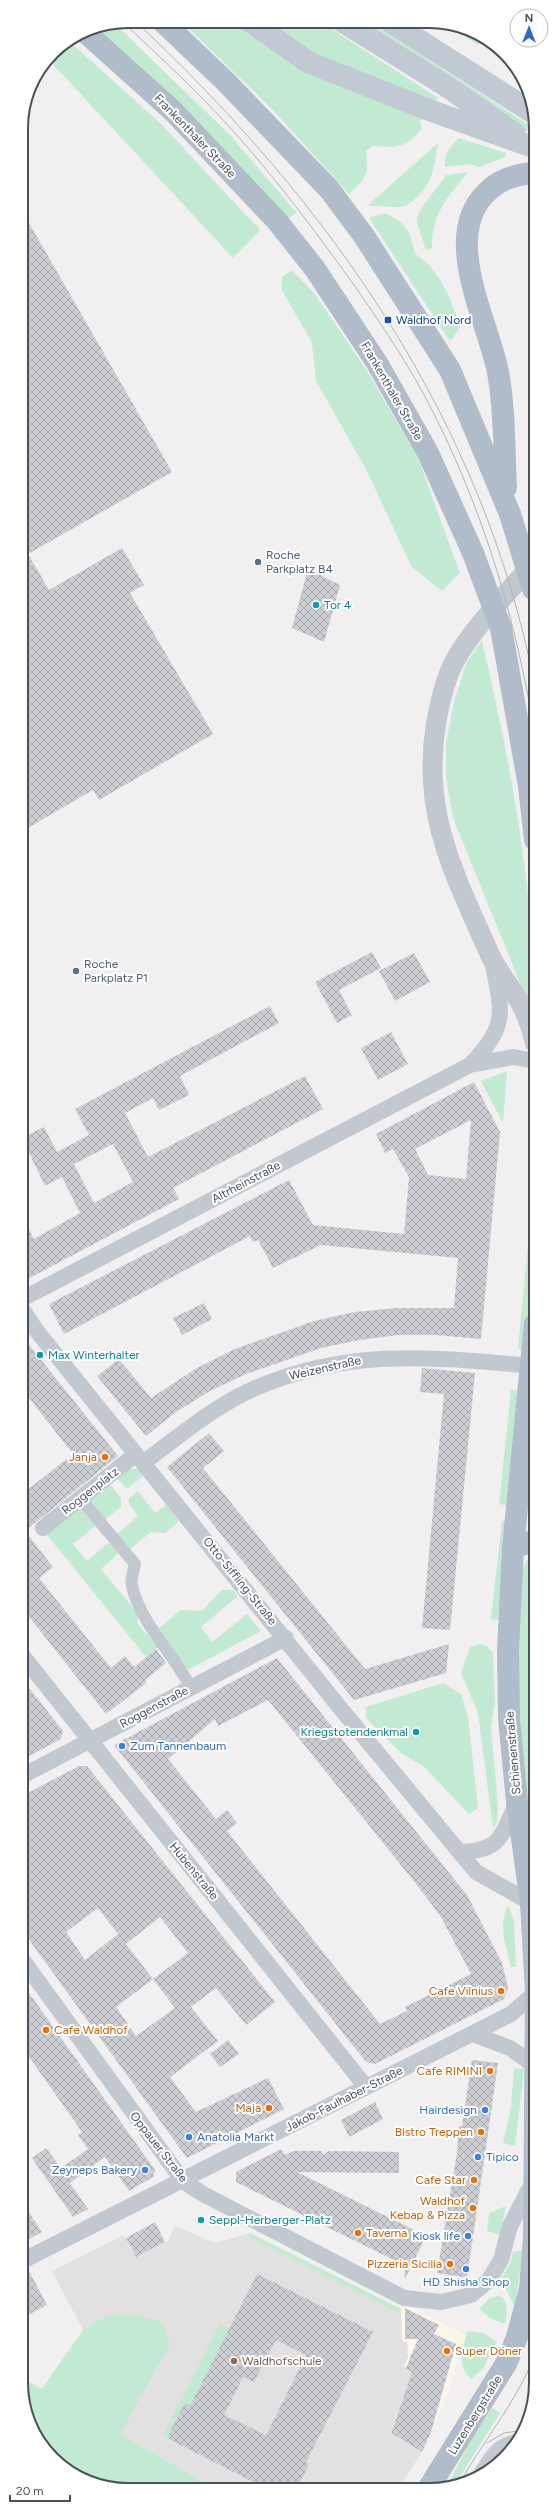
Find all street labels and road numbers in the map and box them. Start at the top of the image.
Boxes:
street label: Frankenthaler Straße [151,91,239,181]
street label: Frankenthaler Straße [358,339,426,443]
street label: Altrheinstraße [209,1158,283,1206]
street label: Weizenstraße [288,1353,363,1383]
street label: Roggenplatz [59,1464,121,1517]
street label: Otto-Siffling-Straße [200,1534,280,1628]
street label: Roggenstraße [117,1683,191,1731]
street label: Schienenstraße [502,1710,524,1795]
street label: Hubenstraße [167,1840,222,1903]
street label: Jakob-Faulhaber-Straße [283,2063,405,2135]
street label: Oppauer Straße [127,2109,191,2185]
street label: Luzenbergstraße [445,2373,505,2457]

